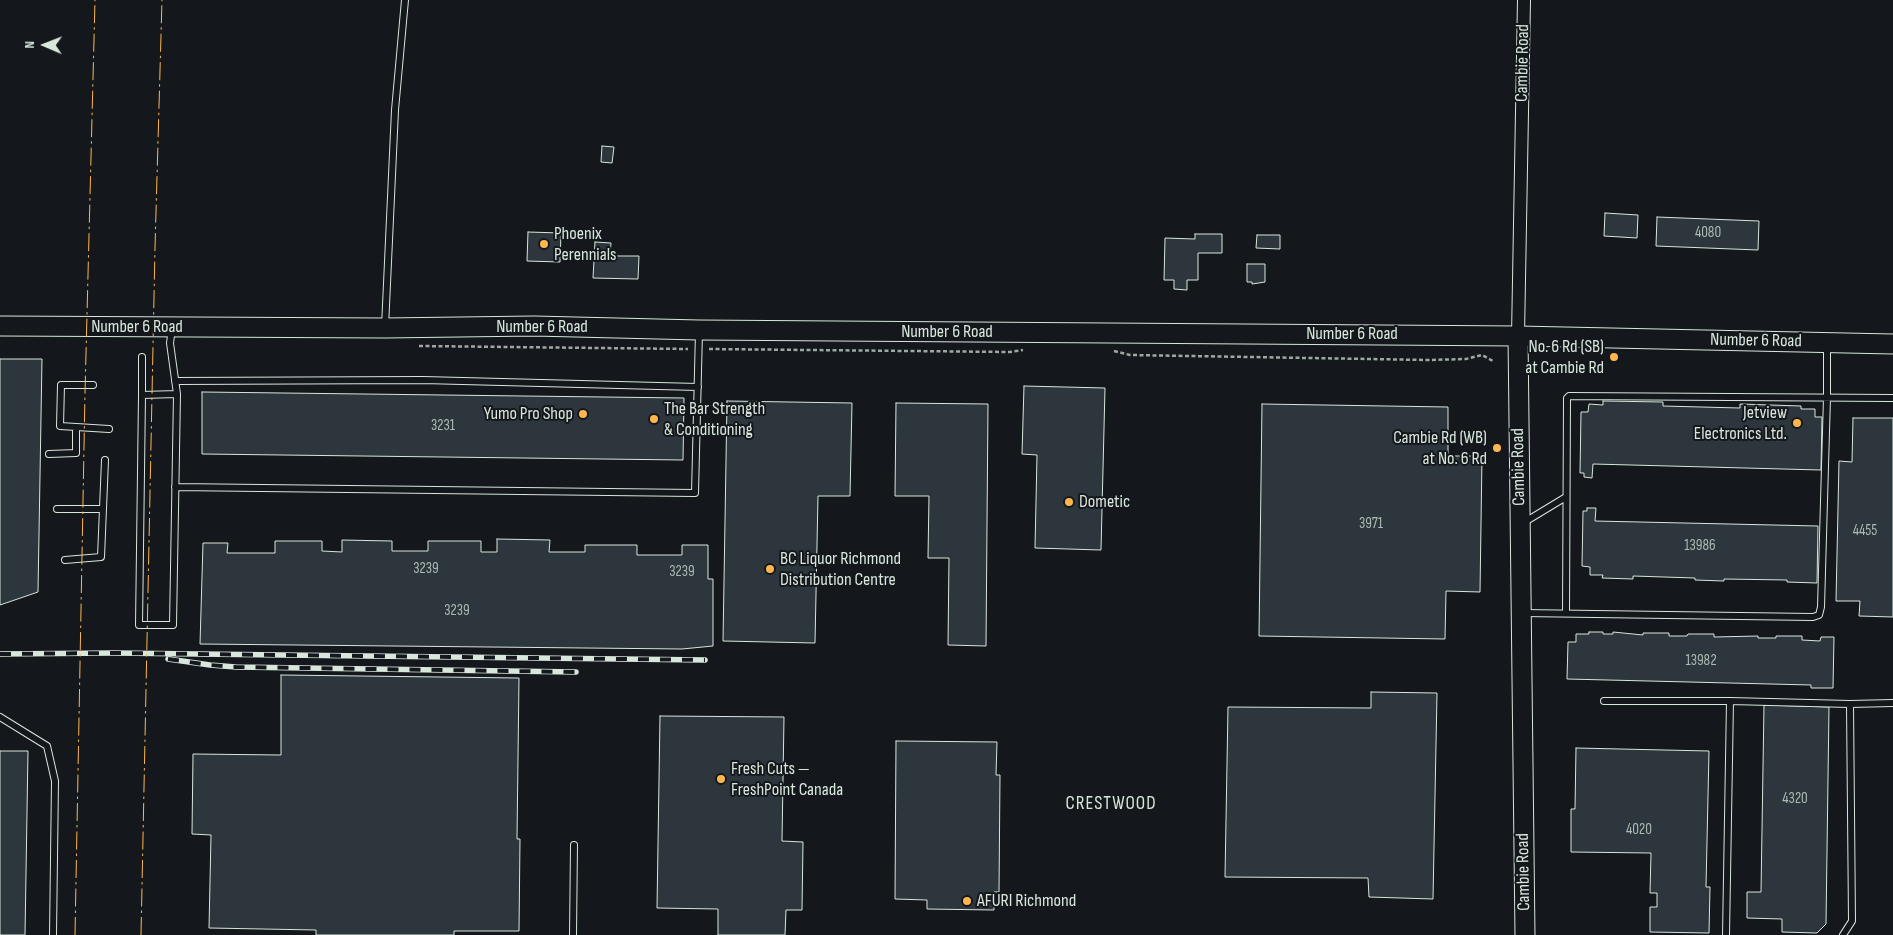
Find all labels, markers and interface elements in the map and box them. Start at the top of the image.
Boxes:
north arrow [20,20,70,70]
street label: Cambie Road [1512,24,1534,102]
text: N [21,41,38,49]
place label: Phoenix Perennials [554,223,616,266]
house number: 4080 [1695,224,1721,242]
marker: Phoenix Perennials [538,238,550,250]
street label: Number 6 Road [91,316,183,338]
street label: Number 6 Road [496,316,588,338]
street label: Number 6 Road [901,321,993,343]
street label: Number 6 Road [1306,323,1398,345]
street label: Number 6 Road [1710,329,1802,353]
place label: No. 6 Rd (SB) at Cambie Rd [1525,336,1604,378]
marker: No. 6 Rd (SB) at Cambie Rd [1608,351,1620,363]
place label: The Bar Strength & Conditioning [664,398,765,440]
place label: Jetview Electronics Ltd. [1694,402,1787,444]
place label: Yumo Pro Shop [484,403,573,425]
marker: Yumo Pro Shop [577,408,589,420]
marker: The Bar Strength & Conditioning [648,413,660,425]
house number: 3231 [431,417,455,435]
marker: Jetview Electronics Ltd. [1791,417,1803,429]
place label: Cambie Rd (WB) at No. 6 Rd [1393,427,1487,469]
street label: Cambie Road [1508,428,1530,506]
marker: Cambie Rd (WB) at No. 6 Rd [1491,442,1503,454]
place label: Dometic [1079,491,1130,513]
marker: Dometic [1063,496,1075,508]
house number: 3971 [1359,515,1383,533]
house number: 4455 [1853,522,1877,540]
house number: 13986 [1684,537,1716,555]
place label: BC Liquor Richmond Distribution Centre [780,548,901,590]
house number: 3239 [413,560,439,578]
house number: 3239 [669,563,695,581]
marker: BC Liquor Richmond Distribution Centre [764,563,776,575]
house number: 3239 [444,602,470,620]
house number: 13982 [1685,652,1717,670]
place label: Fresh Cuts — FreshPoint Canada [731,758,843,801]
marker: Fresh Cuts — FreshPoint Canada [715,773,727,785]
house number: 4320 [1782,790,1808,808]
district label: CRESTWOOD [1064,793,1158,815]
house number: 4020 [1626,821,1652,839]
street label: Cambie Road [1513,833,1535,911]
place label: AFURI Richmond [977,890,1076,912]
marker: AFURI Richmond [961,895,973,907]

